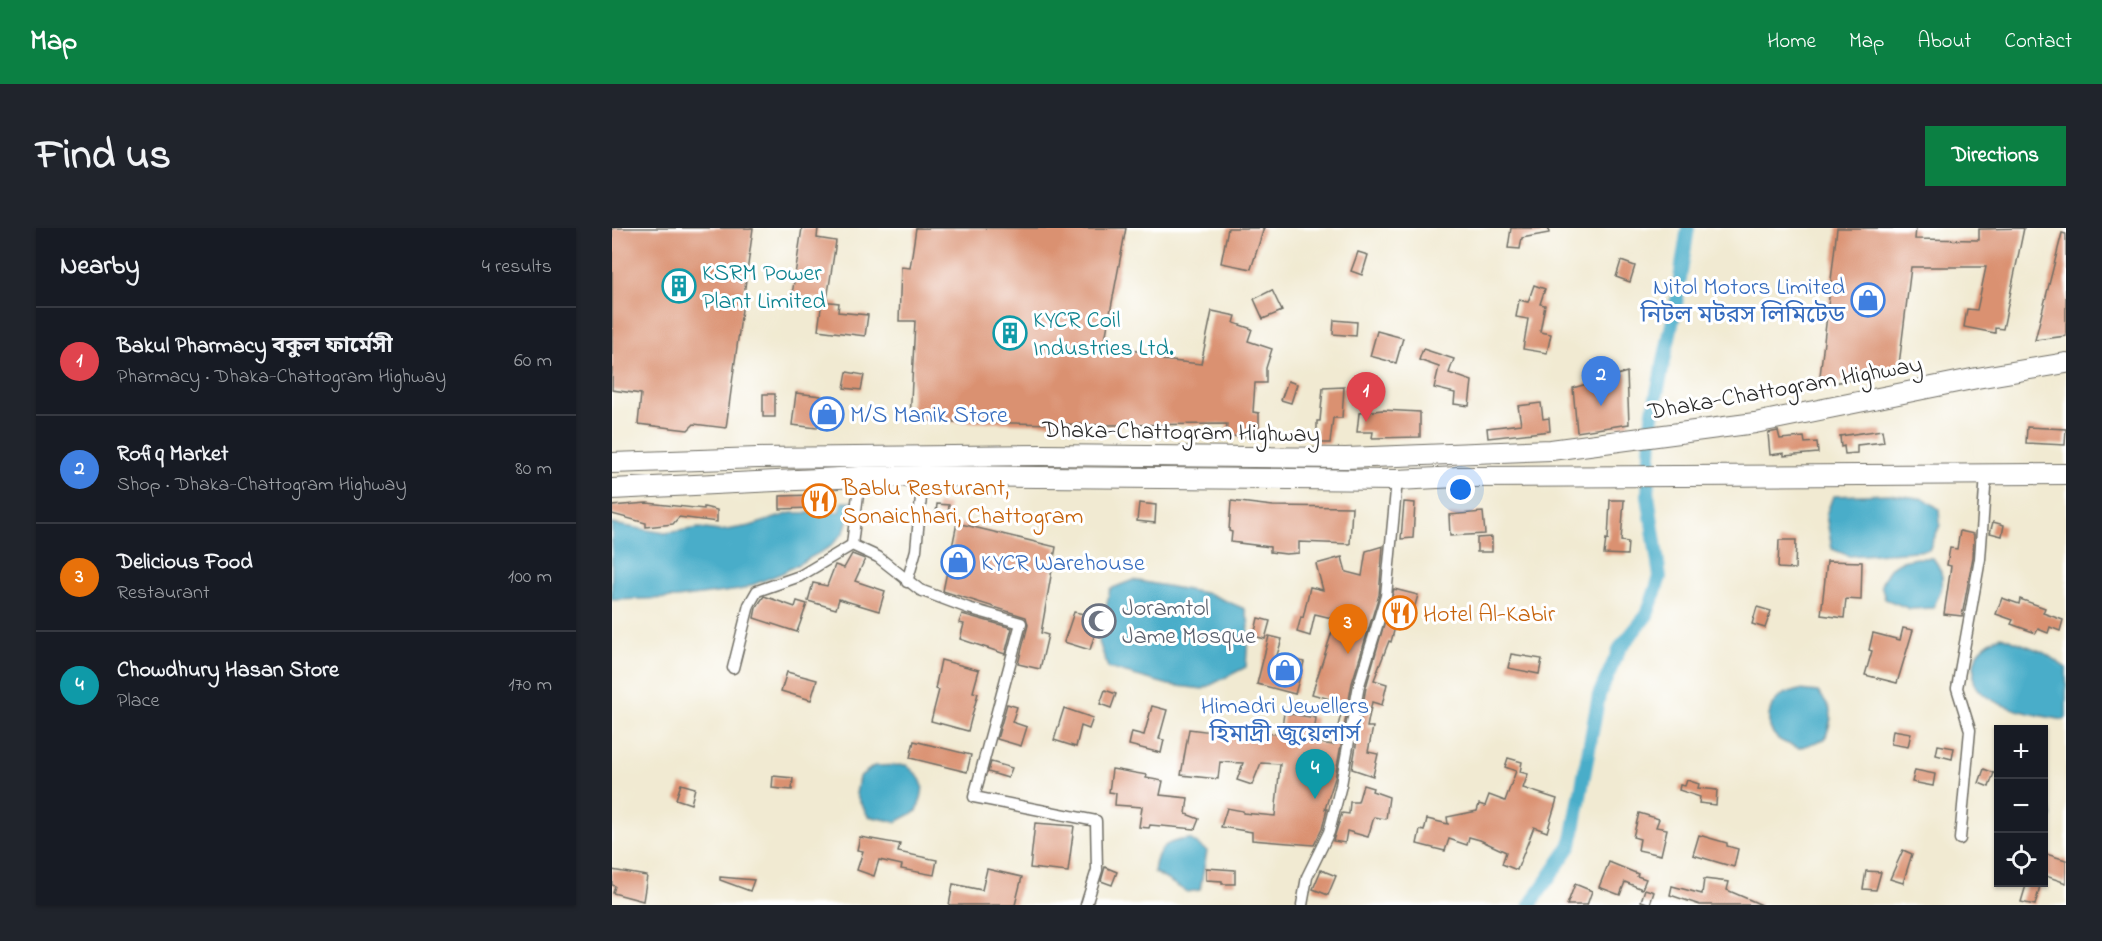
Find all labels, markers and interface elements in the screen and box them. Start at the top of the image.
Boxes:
text: Map [30,22,77,63]
text: Home [1767,27,1816,57]
text: Map [1849,27,1884,57]
text: About [1917,27,1971,57]
text: Contact [2004,27,2072,57]
text: Find us [36,126,171,187]
button: Directions [1925,126,2066,186]
text: Nearby [60,248,139,286]
text: 4 results [482,253,552,282]
place label: KSRM Power Plant Limited [702,257,826,320]
building icon: KSRM Power Plant Limited [661,268,697,304]
place label: Nitol Motors Limited নিটল মটরস লিমিটেড [1640,271,1846,334]
shop icon: Nitol Motors Limited নিটল মটরস লিমিটেড [1850,282,1886,318]
place label: KYCR Coil Industries Ltd. [1033,304,1174,367]
building icon: KYCR Coil Industries Ltd. [992,315,1028,351]
text: Bakul Pharmacy বকুল ফার্মেসী [117,331,393,363]
text: 1 [76,347,83,376]
text: 60 m [514,347,552,376]
street label: Dhaka-Chattogram Highway [1645,348,1926,432]
pin: 2 [1582,356,1620,406]
text: Pharmacy · Dhaka-Chattogram Highway [117,363,446,392]
pin: 1 [1346,372,1386,422]
shop icon: M/S Manik Store [809,396,845,432]
place label: M/S Manik Store [850,399,1008,434]
street label: Dhaka-Chattogram Highway [1041,414,1320,454]
text: Rofiq Market [117,439,228,471]
text: 2 [75,455,84,484]
text: 80 m [515,455,552,484]
text: Shop · Dhaka-Chattogram Highway [117,471,407,500]
place label: Bablu Resturant, Sonaichhari, Chattogram [841,472,1083,535]
your location [1446,475,1475,504]
restaurant icon: Bablu Resturant, Sonaichhari, Chattogram [801,483,837,519]
shop icon: KYCR Warehouse [940,544,976,580]
text: Delicious Food [117,547,253,579]
place label: KYCR Warehouse [981,547,1145,582]
text: 3 [75,563,84,592]
text: 100 m [508,563,552,592]
text: Restaurant [117,579,210,608]
place label: Joramtol Jame Mosque [1122,592,1256,655]
restaurant icon: Hotel Al-Kabir [1382,595,1418,631]
place label: Hotel Al-Kabir [1423,598,1556,633]
mosque icon: Joramtol Jame Mosque [1081,603,1117,639]
pin: 3 [1328,604,1368,654]
shop icon: Himadri Jewellers হিমাদ্রী জুয়েলার্স [1267,652,1303,688]
text: Chowdhury Hasan Store [117,655,339,687]
text: 4 [75,671,84,700]
text: 170 m [508,671,552,700]
text: Place [117,687,159,716]
place label: Himadri Jewellers হিমাদ্রী জুয়েলার্স [1201,690,1369,753]
map controls [1994,725,2048,887]
button: + [1994,725,2048,779]
pin: 4 [1296,750,1334,799]
button: − [1994,779,2048,833]
button: locate [1994,833,2048,887]

